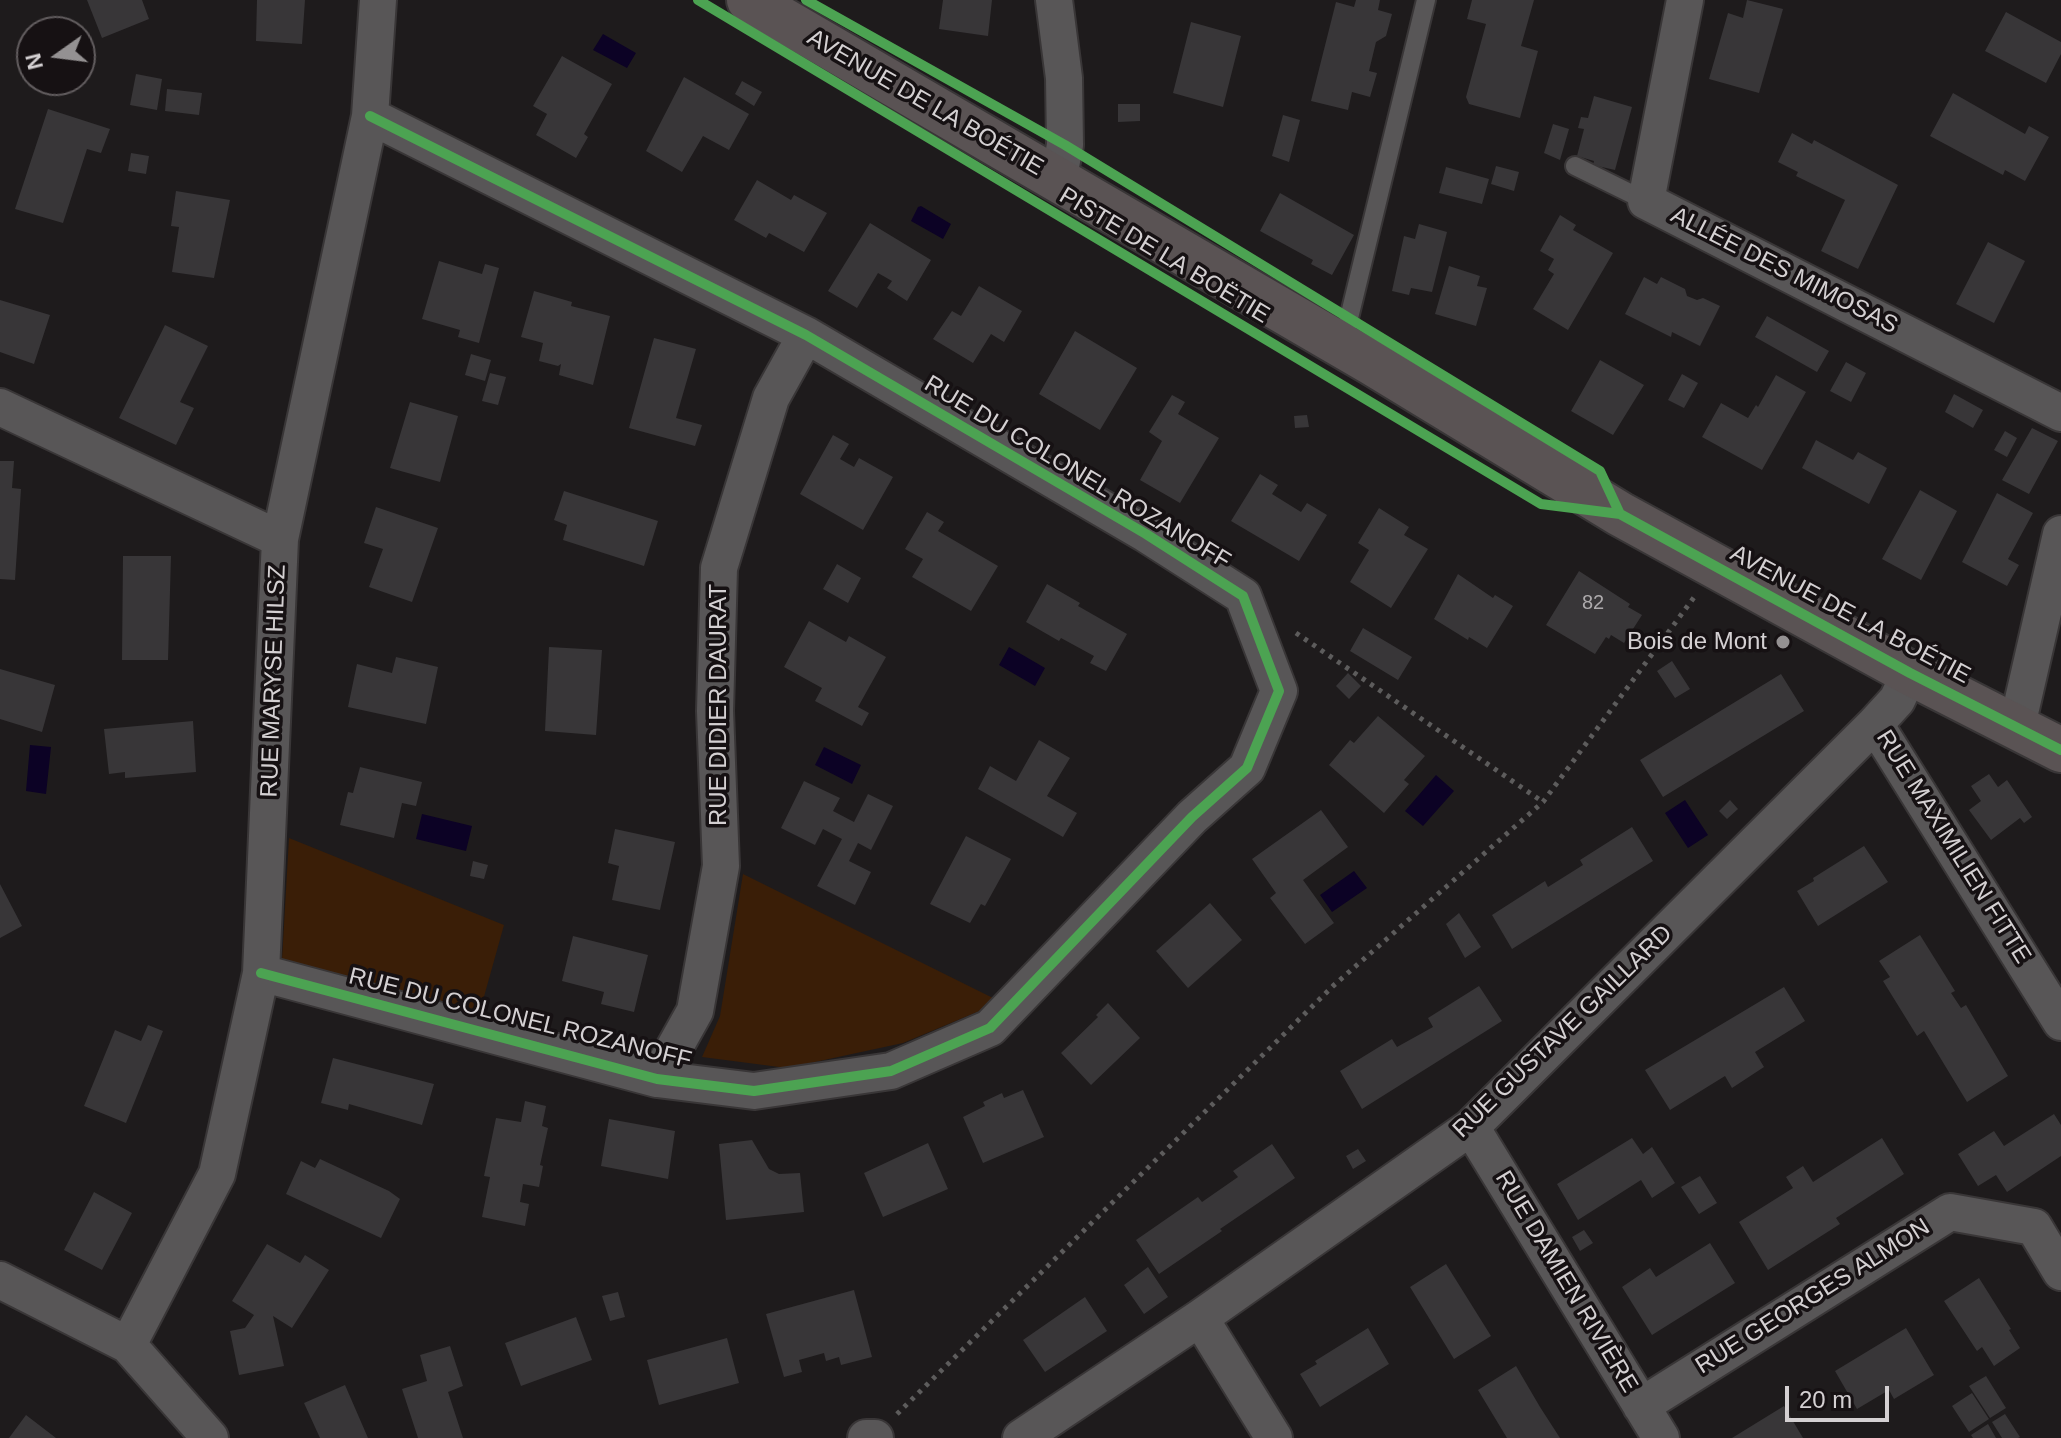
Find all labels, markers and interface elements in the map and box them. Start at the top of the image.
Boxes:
north arrow [16,16,96,96]
street label: AVENUE DE LA BOÉTIE [802,24,1048,182]
text: N [20,51,48,72]
street label: PISTE DE LA BOËTIE [1054,182,1274,330]
street label: ALLÉE DES MIMOSAS [1666,201,1902,341]
street label: RUE DU COLONEL ROZANOFF [919,370,1235,576]
street label: AVENUE DE LA BOÉTIE [1725,539,1975,691]
street label: RUE MARYSE HILSZ [256,564,292,798]
street label: RUE DIDIER DAURAT [705,584,733,826]
house number: 82 [1582,591,1604,615]
place label: Bois de Mont [1627,628,1767,656]
marker: Bois de Mont [1774,633,1792,651]
street label: RUE MAXIMILIEN FITTE [1869,725,2037,969]
street label: RUE GUSTAVE GAILLARD [1447,920,1679,1144]
street label: RUE DU COLONEL ROZANOFF [346,962,694,1076]
street label: RUE DAMIEN RIVIÈRE [1488,1166,1644,1398]
street label: RUE GEORGES ALMON [1691,1213,1935,1381]
scale bar [1789,1370,1893,1420]
text: 20 m [1799,1386,1852,1413]

